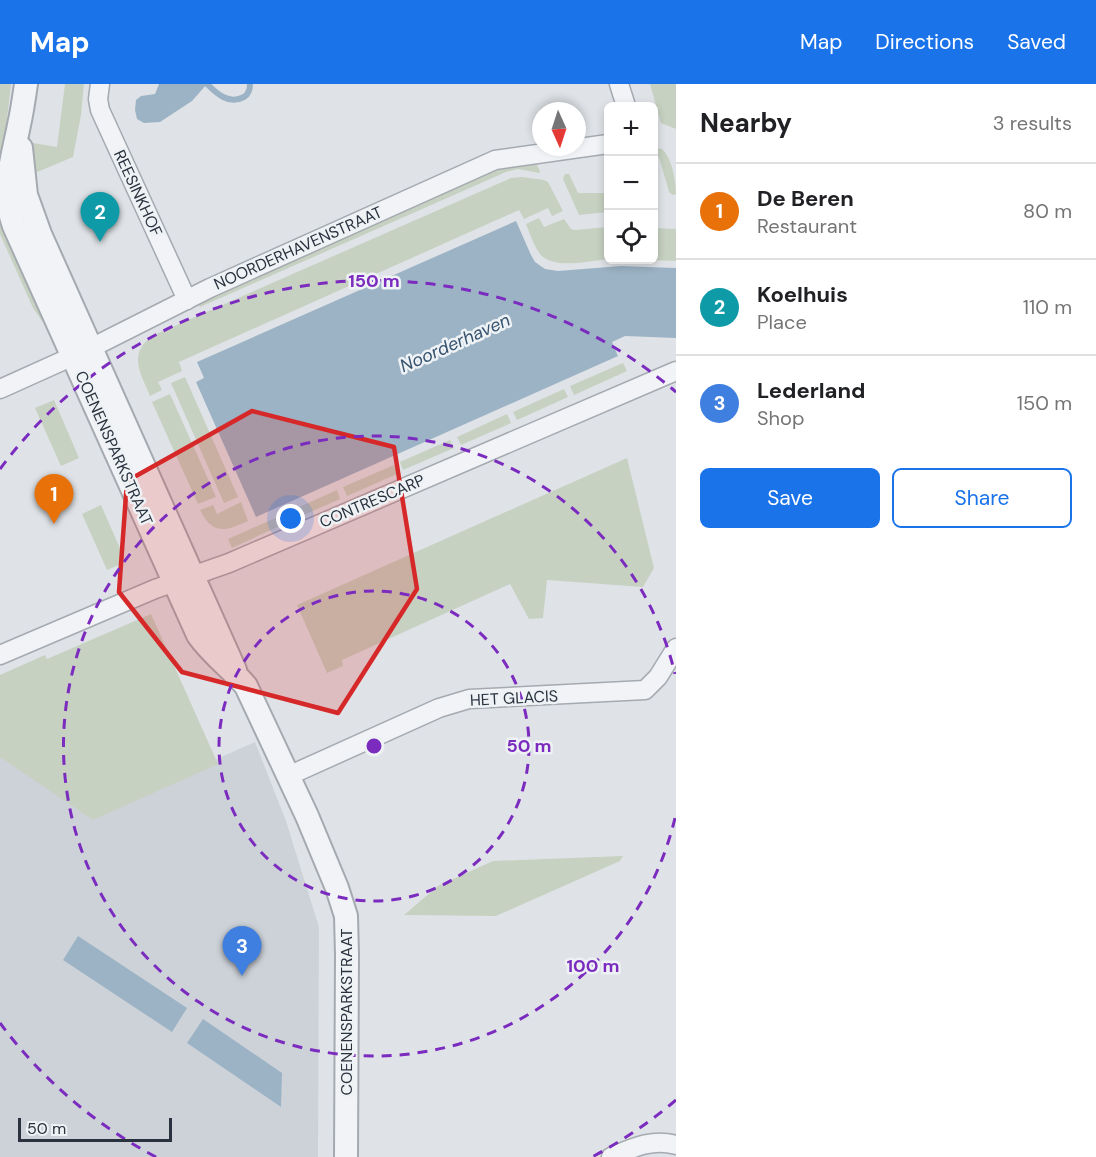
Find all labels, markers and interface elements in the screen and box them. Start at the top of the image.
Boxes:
text: Map [30,24,90,61]
text: Map [800,28,842,56]
text: Directions [875,28,974,56]
text: Saved [1007,28,1066,56]
north arrow [532,102,586,156]
map controls [604,102,658,264]
button: + [604,102,658,156]
text: Nearby [700,106,792,140]
text: 3 results [993,110,1072,136]
street label: REESINKHOF [109,146,167,240]
button: − [604,156,658,210]
text: De Beren [757,184,854,213]
pin: 2 [80,192,120,242]
text: 1 [716,198,723,224]
text: 80 m [1023,198,1072,224]
street label: NOORDERHAVENSTRAAT [211,201,385,295]
button: locate [604,210,658,264]
text: Restaurant [757,213,857,239]
text: 150 m [348,269,400,293]
text: Koelhuis [757,280,848,309]
text: 2 [714,294,725,320]
text: 110 m [1023,294,1072,320]
water label: Noorderhaven [396,308,514,378]
text: Place [757,309,807,335]
street label: COENENSPARKSTRAAT [70,367,158,529]
text: Lederland [757,376,865,405]
text: 3 [713,390,726,416]
text: 150 m [1017,390,1072,416]
text: Shop [757,405,804,431]
button: Save [700,468,880,528]
button: Share [892,468,1072,528]
street label: CONTRESCARP [316,469,428,533]
pin: 1 [34,474,74,524]
your location [276,504,305,533]
street label: HET GLACIS [469,685,559,711]
text: 50 m [506,734,552,758]
centre of rings [364,736,384,756]
pin: 3 [222,926,262,976]
street label: COENENSPARKSTRAAT [336,928,357,1096]
text: 100 m [566,954,620,978]
scale bar [18,1115,172,1142]
text: 50 m [27,1118,66,1139]

